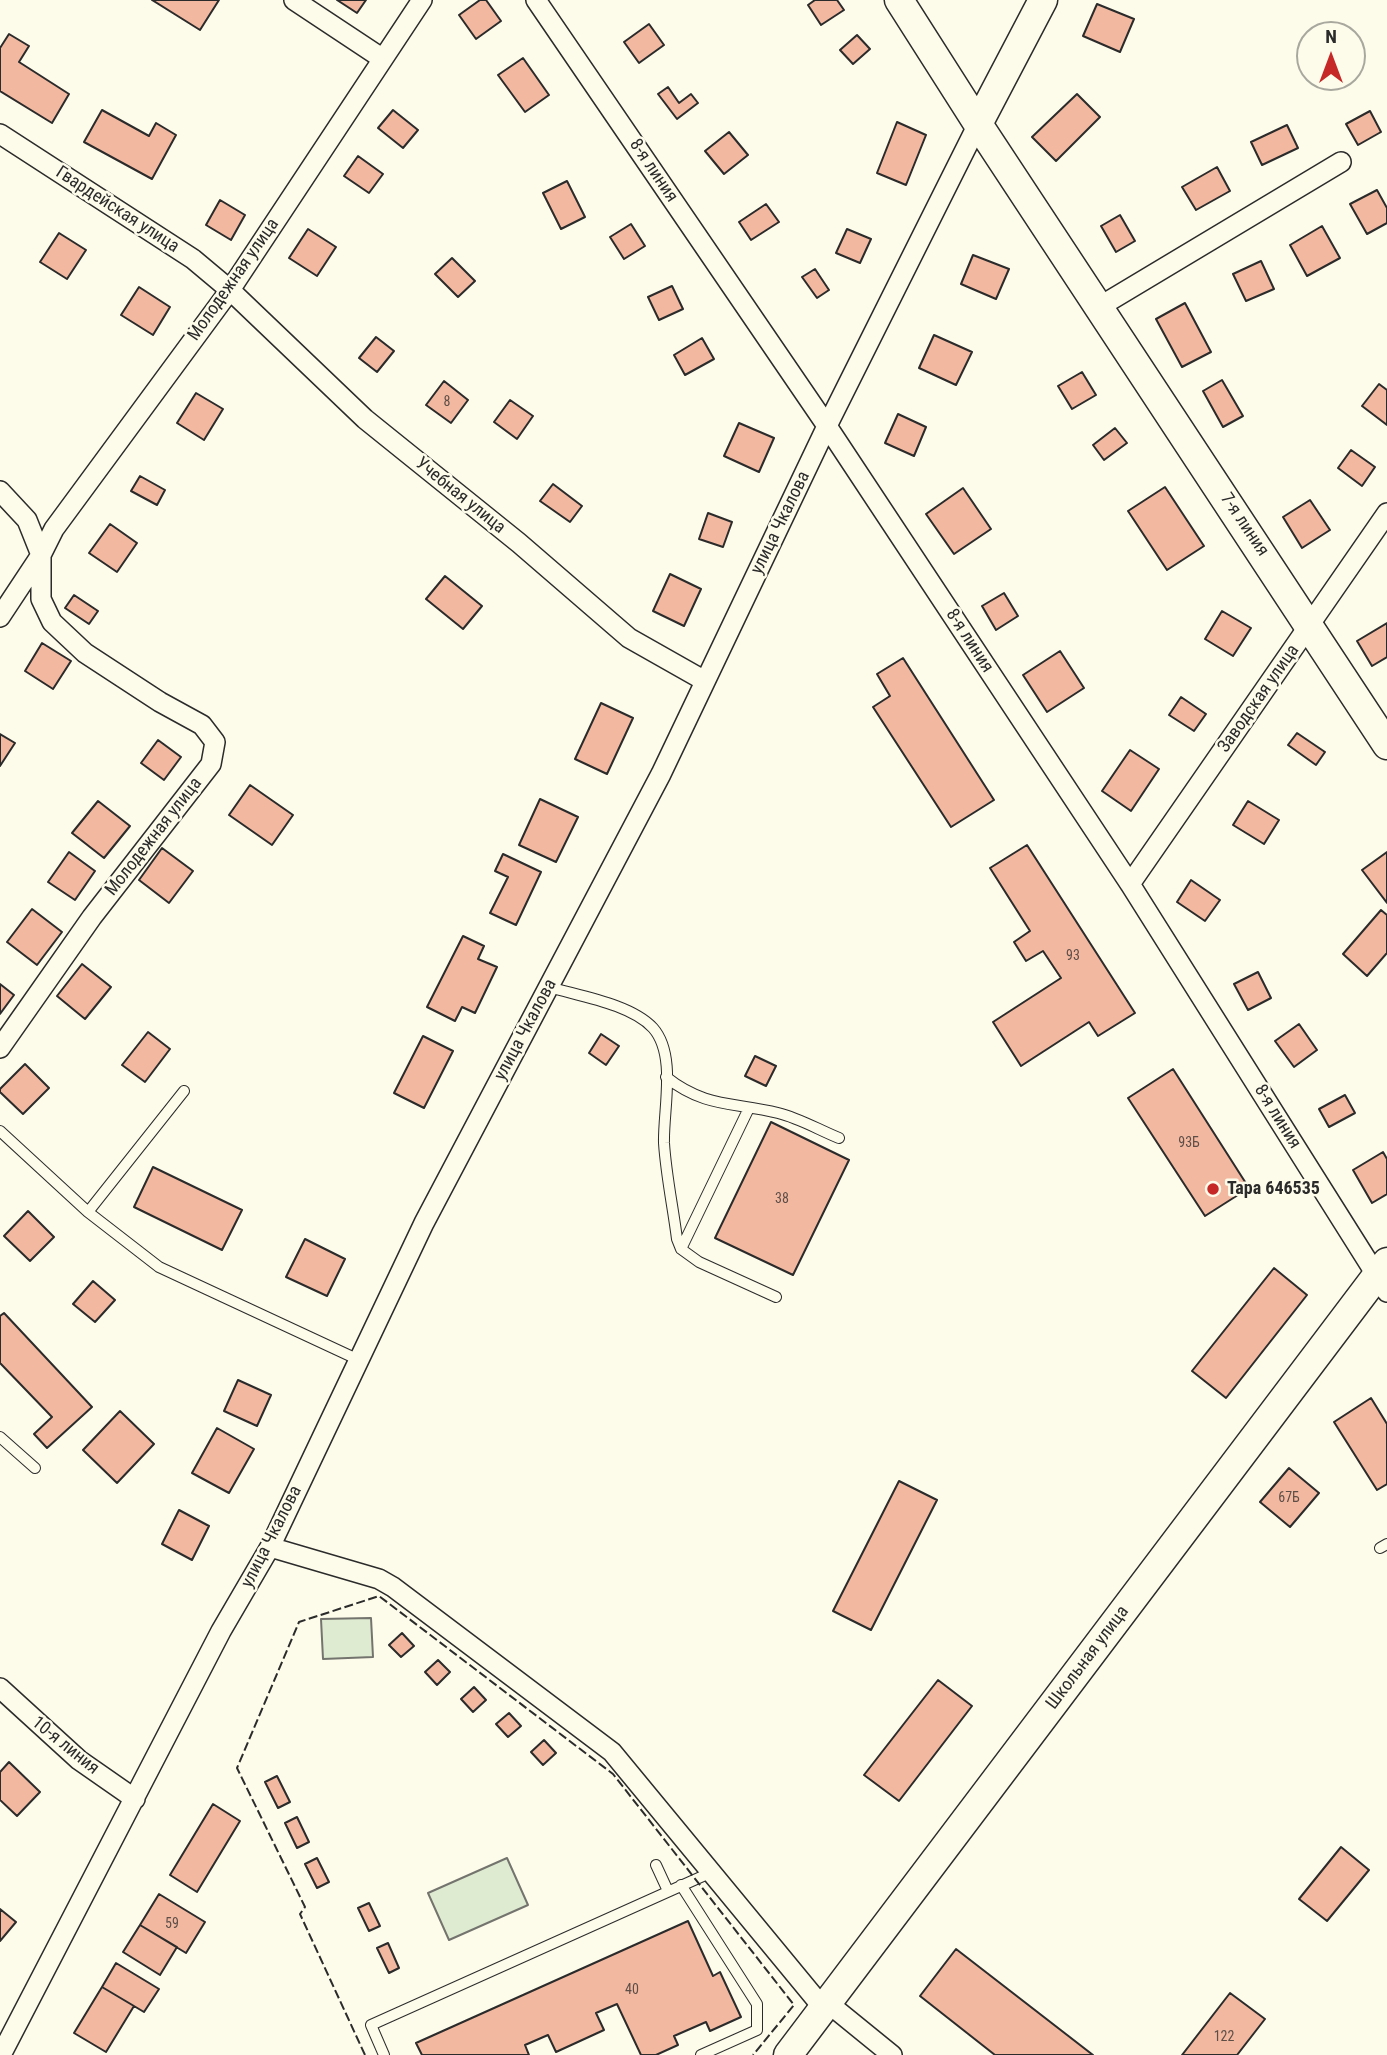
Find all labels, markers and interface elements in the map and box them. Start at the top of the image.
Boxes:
north arrow [1296,21,1366,91]
text: N [1325,25,1337,48]
street label: 8-я линия [624,135,682,207]
street label: Гвардейская улица [51,162,183,258]
street label: Молодежная улица [184,215,284,345]
house number: 8 [444,394,450,410]
street label: Учебная улица [411,453,509,539]
street label: улица Чкалова [747,468,815,578]
street label: 7-я линия [1215,489,1273,561]
street label: 8-я линия [940,605,998,677]
street label: Заводская улица [1214,641,1304,757]
street label: Молодежная улица [101,774,207,900]
house number: 93 [1066,948,1080,964]
street label: улица Чкалова [490,976,562,1084]
street label: 8-я линия [1249,1081,1305,1153]
house number: 93Б [1178,1135,1200,1151]
place label: Тара 646535 [1227,1178,1320,1200]
marker: Тара 646535 [1205,1181,1221,1197]
house number: 38 [775,1191,789,1207]
street label: улица Чкалова [237,1482,307,1592]
house number: 67Б [1278,1490,1300,1506]
street label: Школьная улица [1042,1602,1134,1714]
street label: 10-я линия [27,1712,103,1780]
house number: 59 [165,1916,179,1932]
house number: 40 [625,1982,639,1998]
house number: 122 [1214,2029,1234,2045]

